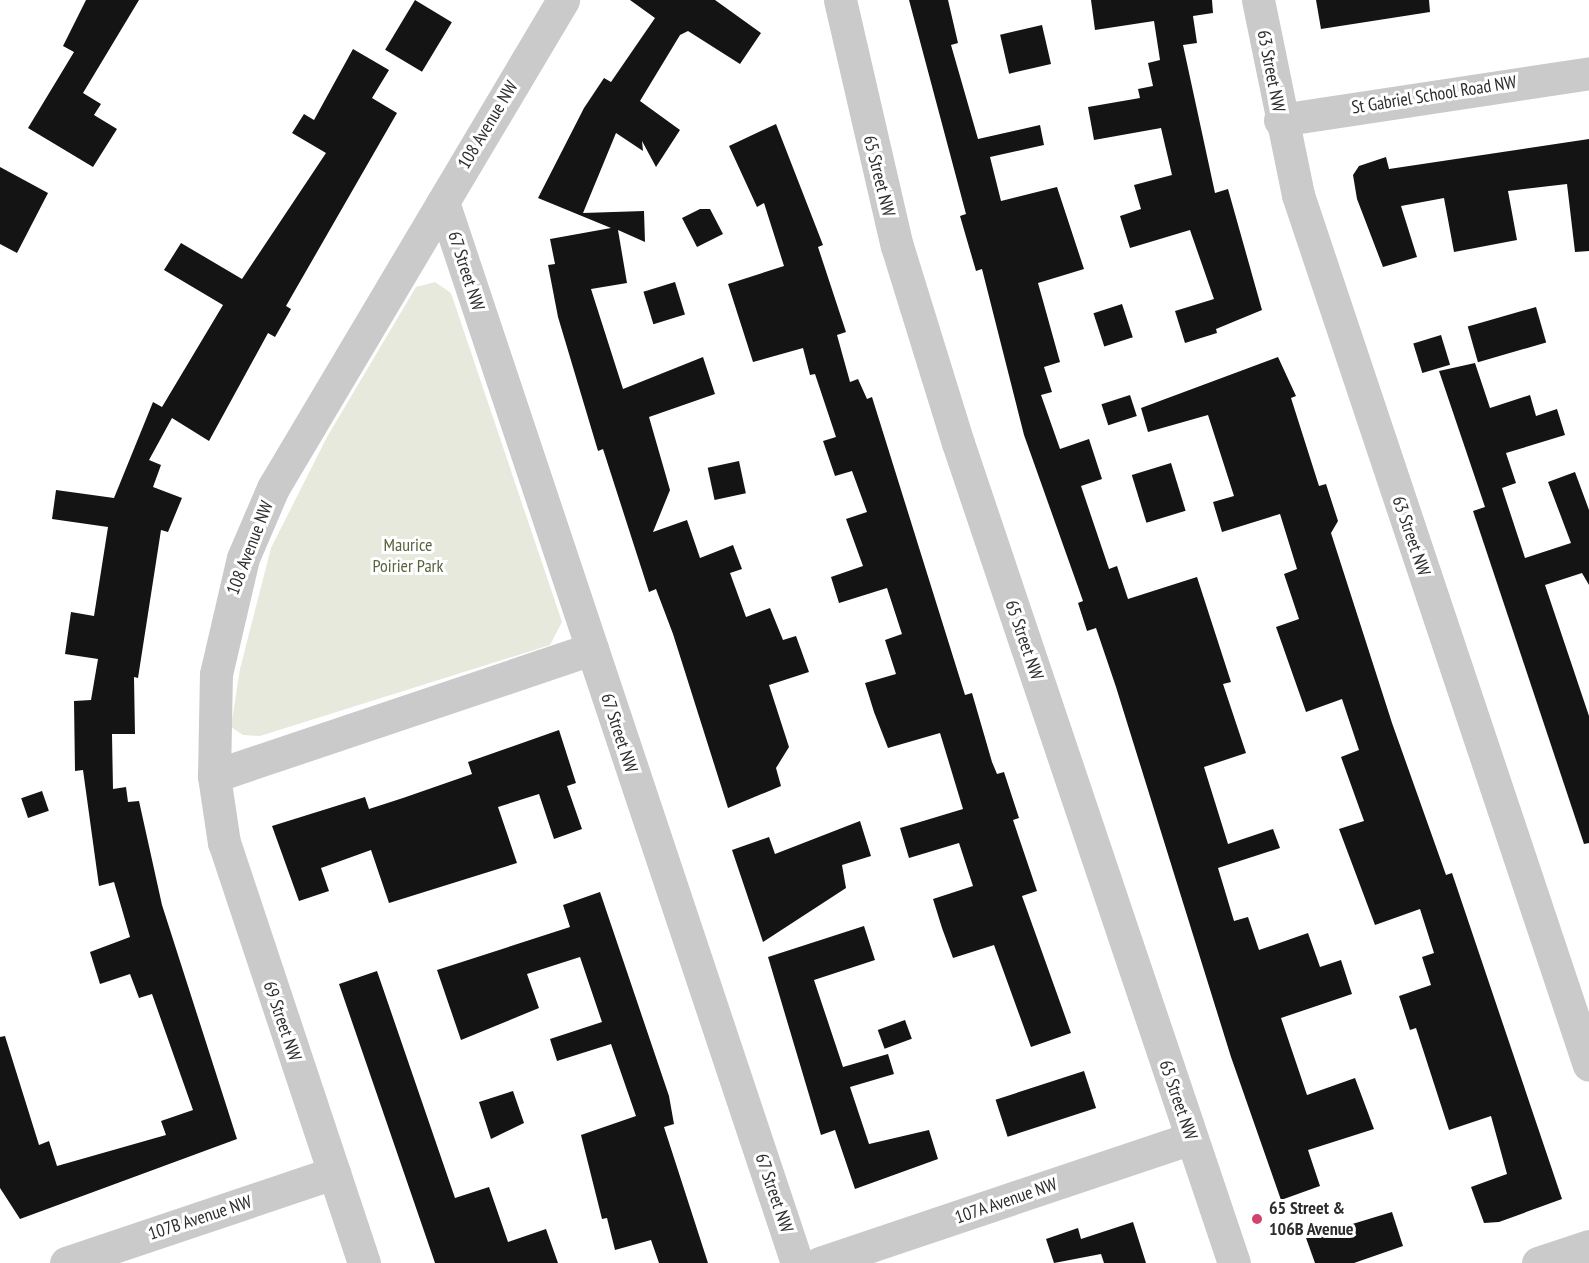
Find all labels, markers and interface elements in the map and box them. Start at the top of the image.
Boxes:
street label: 63 Street NW [1252,28,1290,114]
street label: St Gabriel School Road NW [1350,71,1518,119]
street label: 108 Avenue NW [453,77,523,173]
street label: 65 Street NW [858,133,900,219]
street label: 67 Street NW [443,228,489,314]
street label: 63 Street NW [1387,493,1435,579]
street label: 108 Avenue NW [222,498,278,598]
park label: Maurice Poirier Park [372,535,444,578]
street label: 65 Street NW [1000,597,1048,683]
street label: 67 Street NW [596,690,642,776]
street label: 69 Street NW [258,978,306,1064]
street label: 65 Street NW [1154,1057,1202,1143]
street label: 67 Street NW [750,1150,798,1236]
street label: 107A Avenue NW [952,1173,1060,1229]
street label: 107B Avenue NW [145,1191,255,1245]
place label: 65 Street & 106B Avenue [1269,1198,1354,1240]
marker: 65 Street & 106B Avenue [1250,1212,1264,1226]

